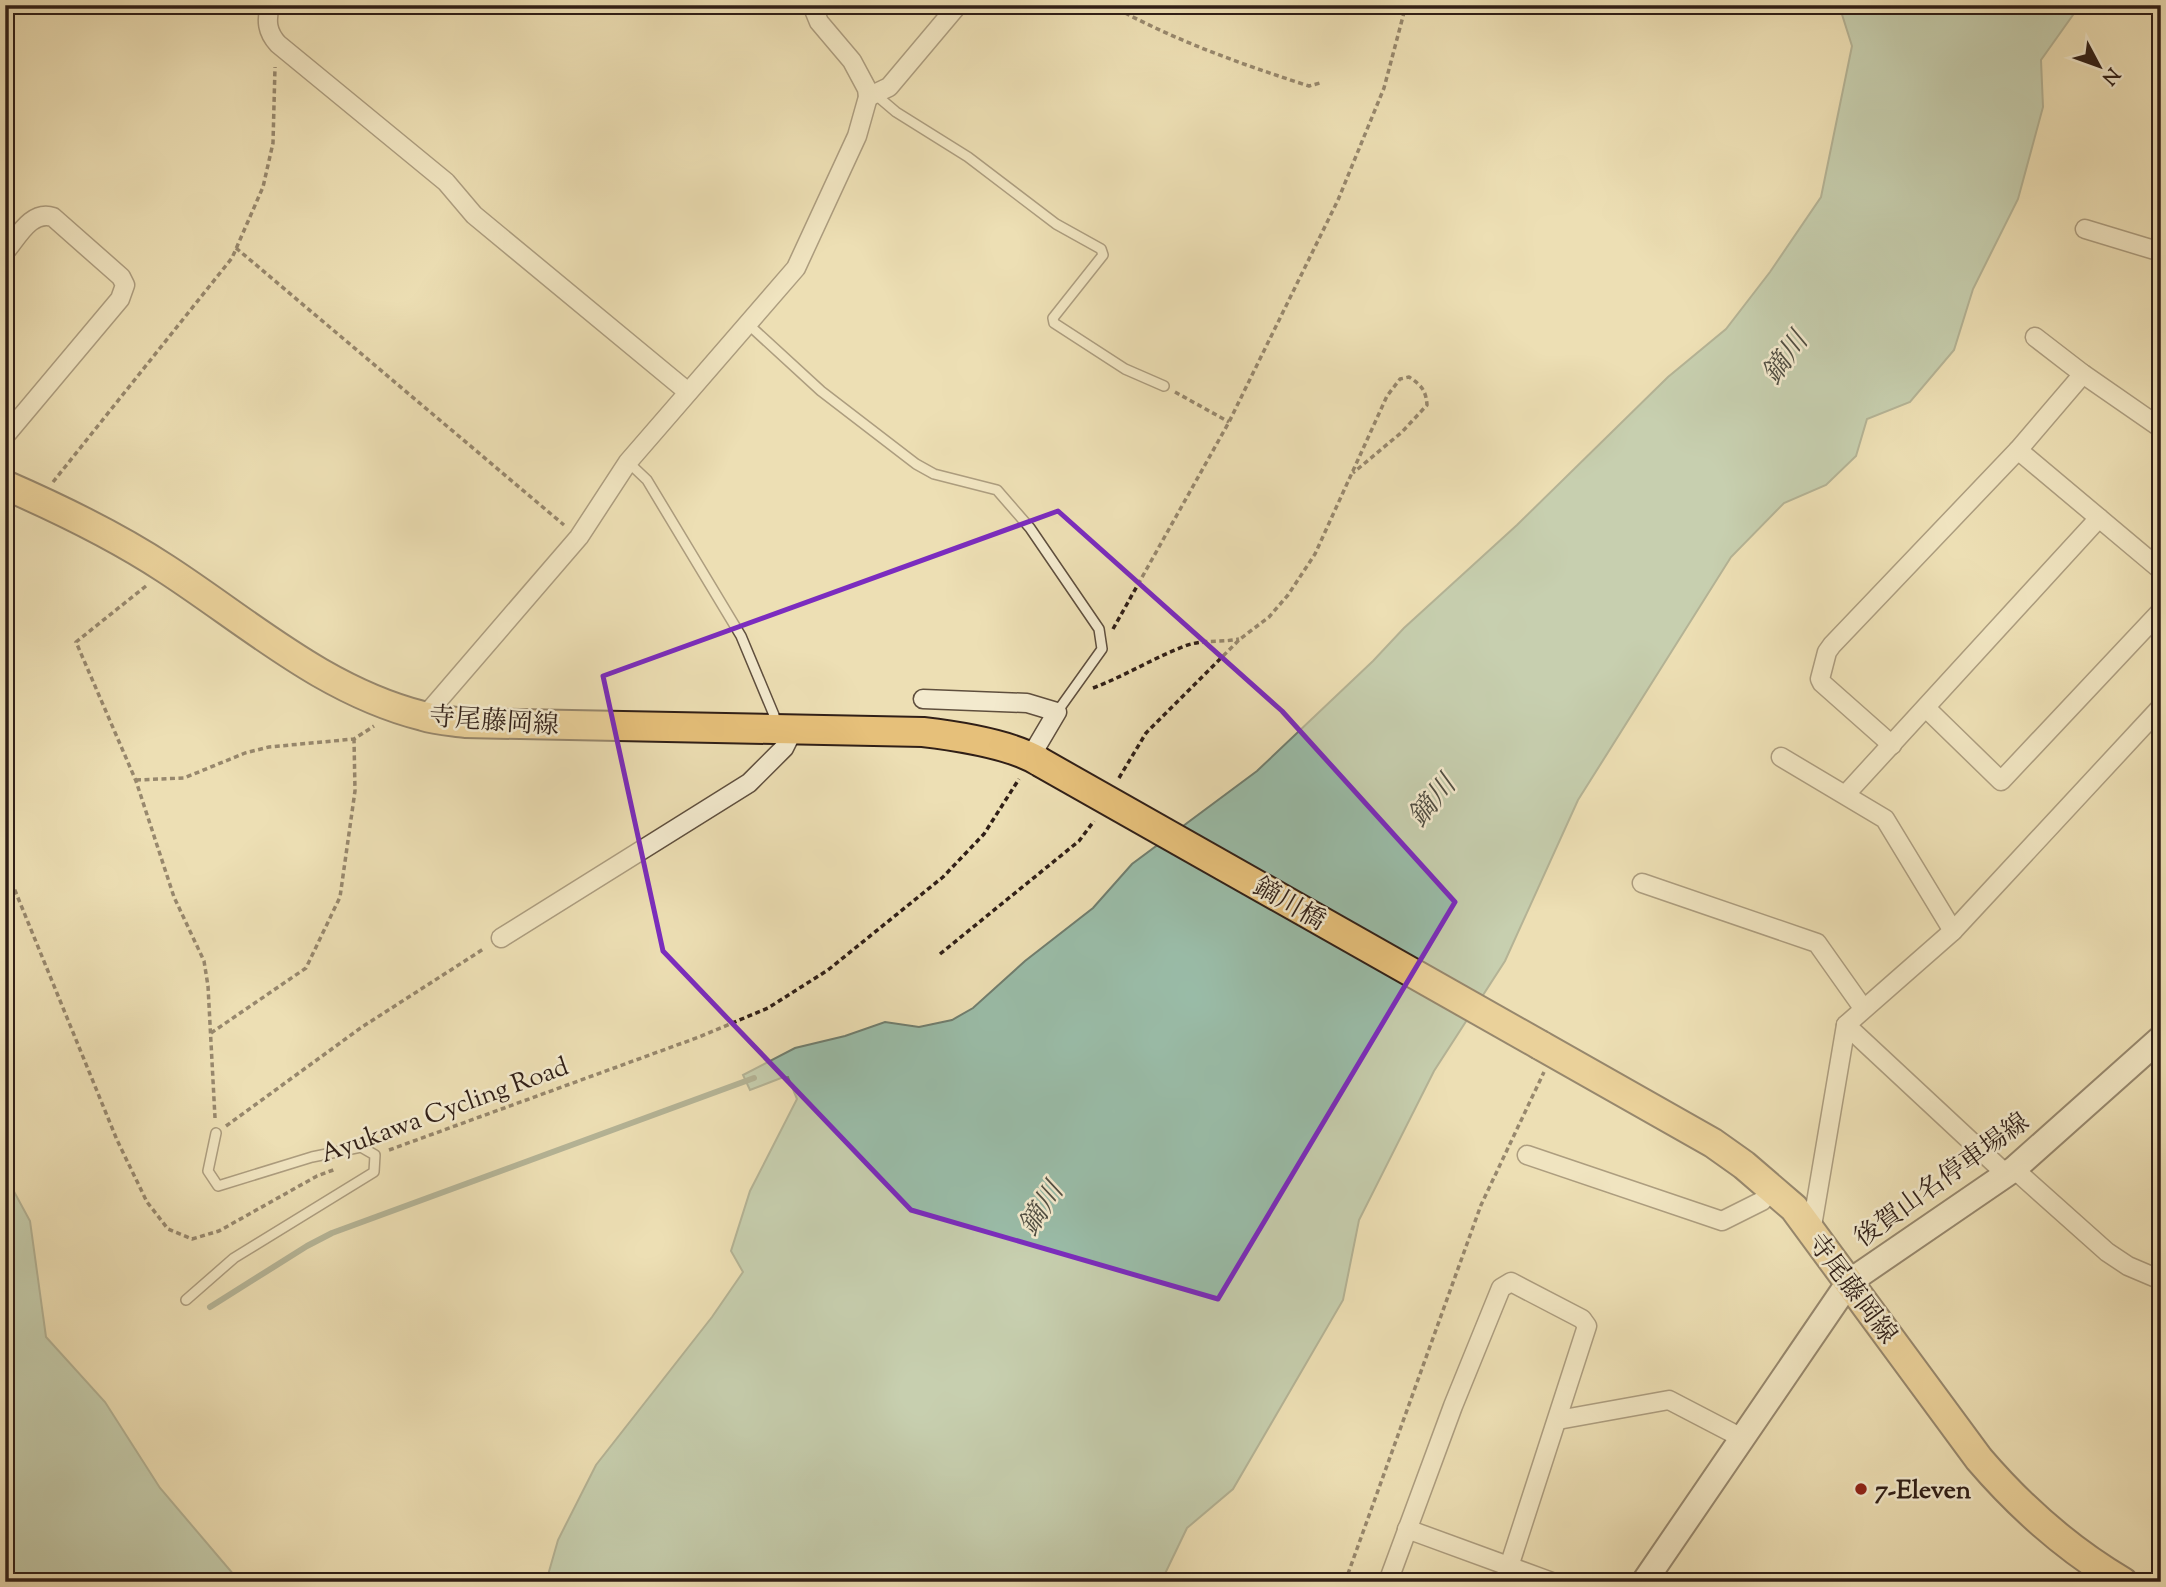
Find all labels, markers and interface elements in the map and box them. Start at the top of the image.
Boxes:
north arrow [2064,32,2134,102]
text: N [2095,61,2125,90]
water label: 鏑川 [1754,322,1821,393]
street label: 寺尾藤岡線 [428,700,560,745]
water label: 鏑川 [1400,765,1469,836]
street label: 鏑川橋 [1246,870,1332,941]
street label: Ayukawa Cycling Road [316,1049,574,1173]
street label: 後賀山名停車場線 [1847,1105,2037,1257]
water label: 鏑川 [1010,1173,1076,1244]
street label: 寺尾藤岡線 [1797,1226,1905,1353]
place label: 7-Eleven [1875,1473,1972,1510]
marker: 7-Eleven [1853,1481,1869,1497]

